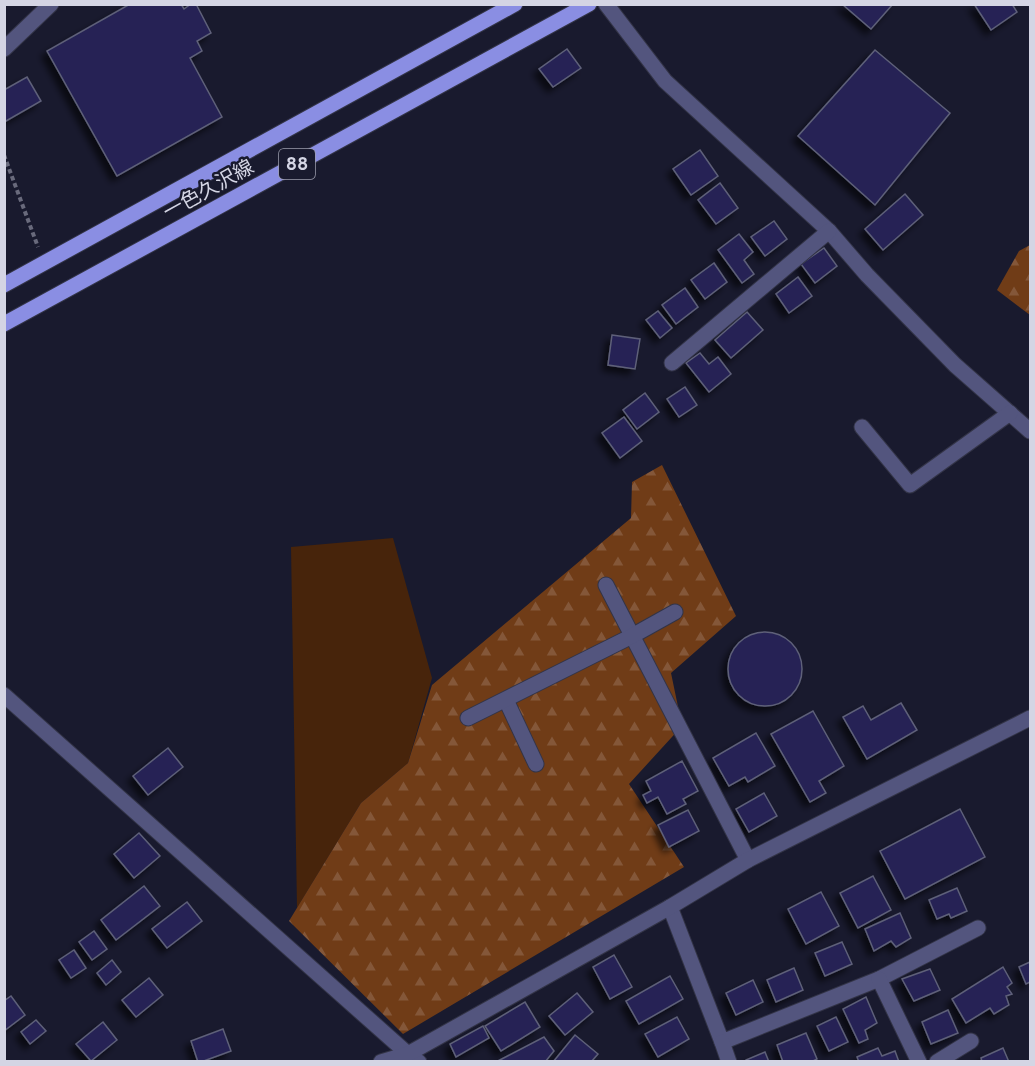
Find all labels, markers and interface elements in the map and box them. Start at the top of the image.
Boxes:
road number: 88 [279,149,315,179]
street label: 一色久沢線 [159,155,259,226]

